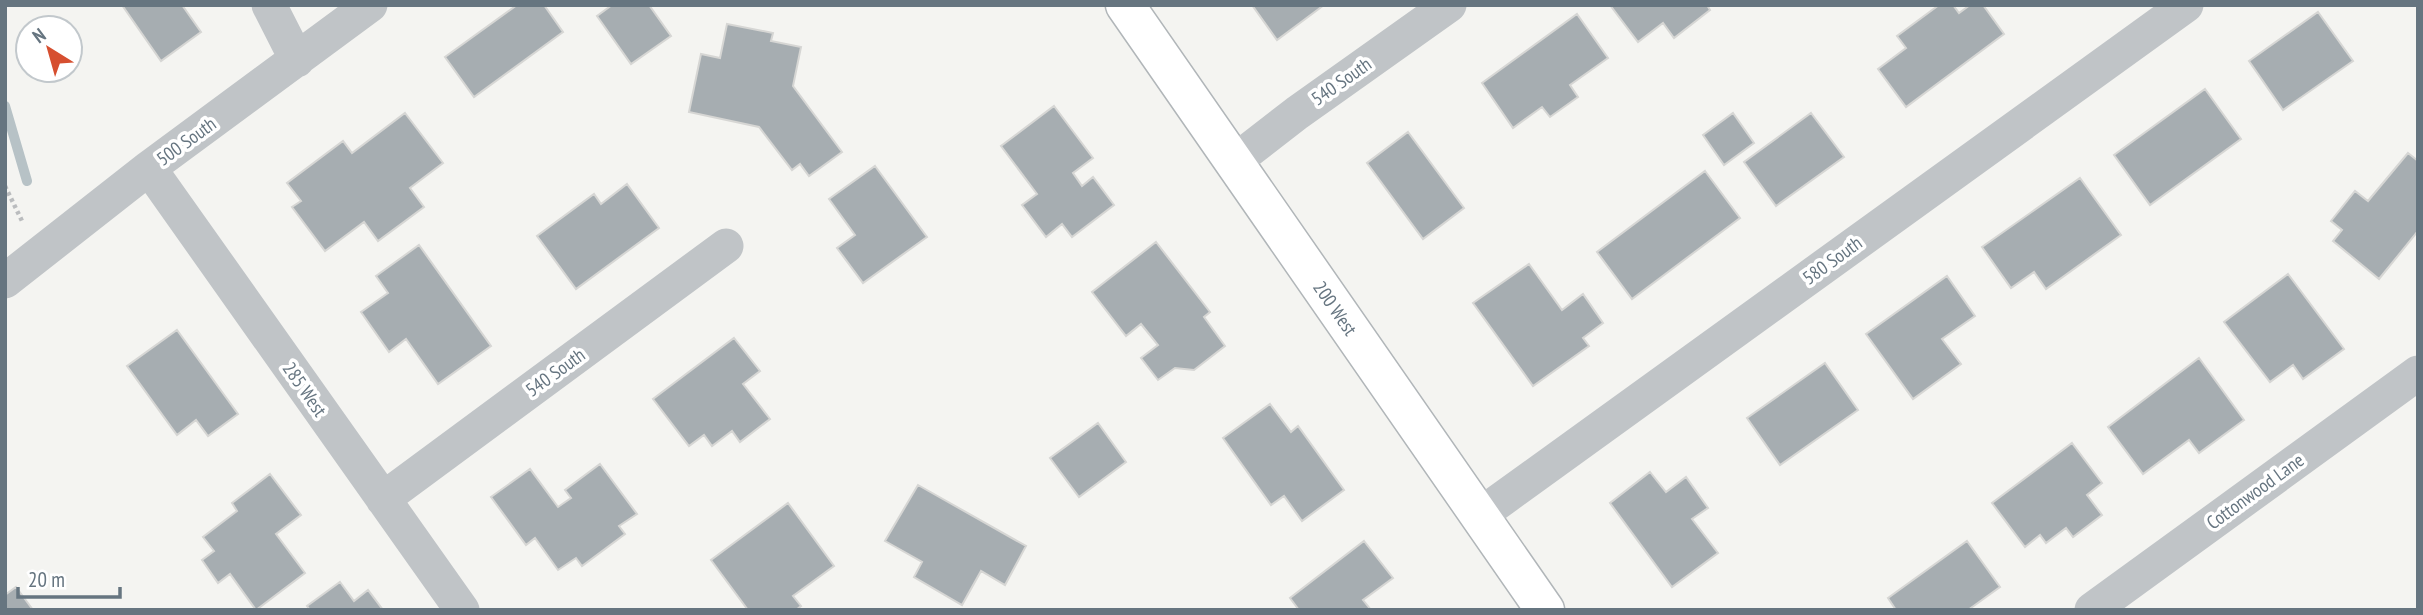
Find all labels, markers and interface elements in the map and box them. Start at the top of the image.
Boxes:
north arrow [14,14,84,84]
text: N [27,23,50,48]
street label: 540 South [1306,52,1376,110]
street label: 500 South [151,111,221,171]
street label: 580 South [1797,230,1867,290]
street label: 200 West [1308,276,1363,341]
street label: 540 South [520,342,590,402]
street label: 285 West [278,357,333,421]
street label: Cottonwood Lane [2202,448,2308,534]
scale bar [18,556,119,600]
text: 20 m [28,566,65,593]

